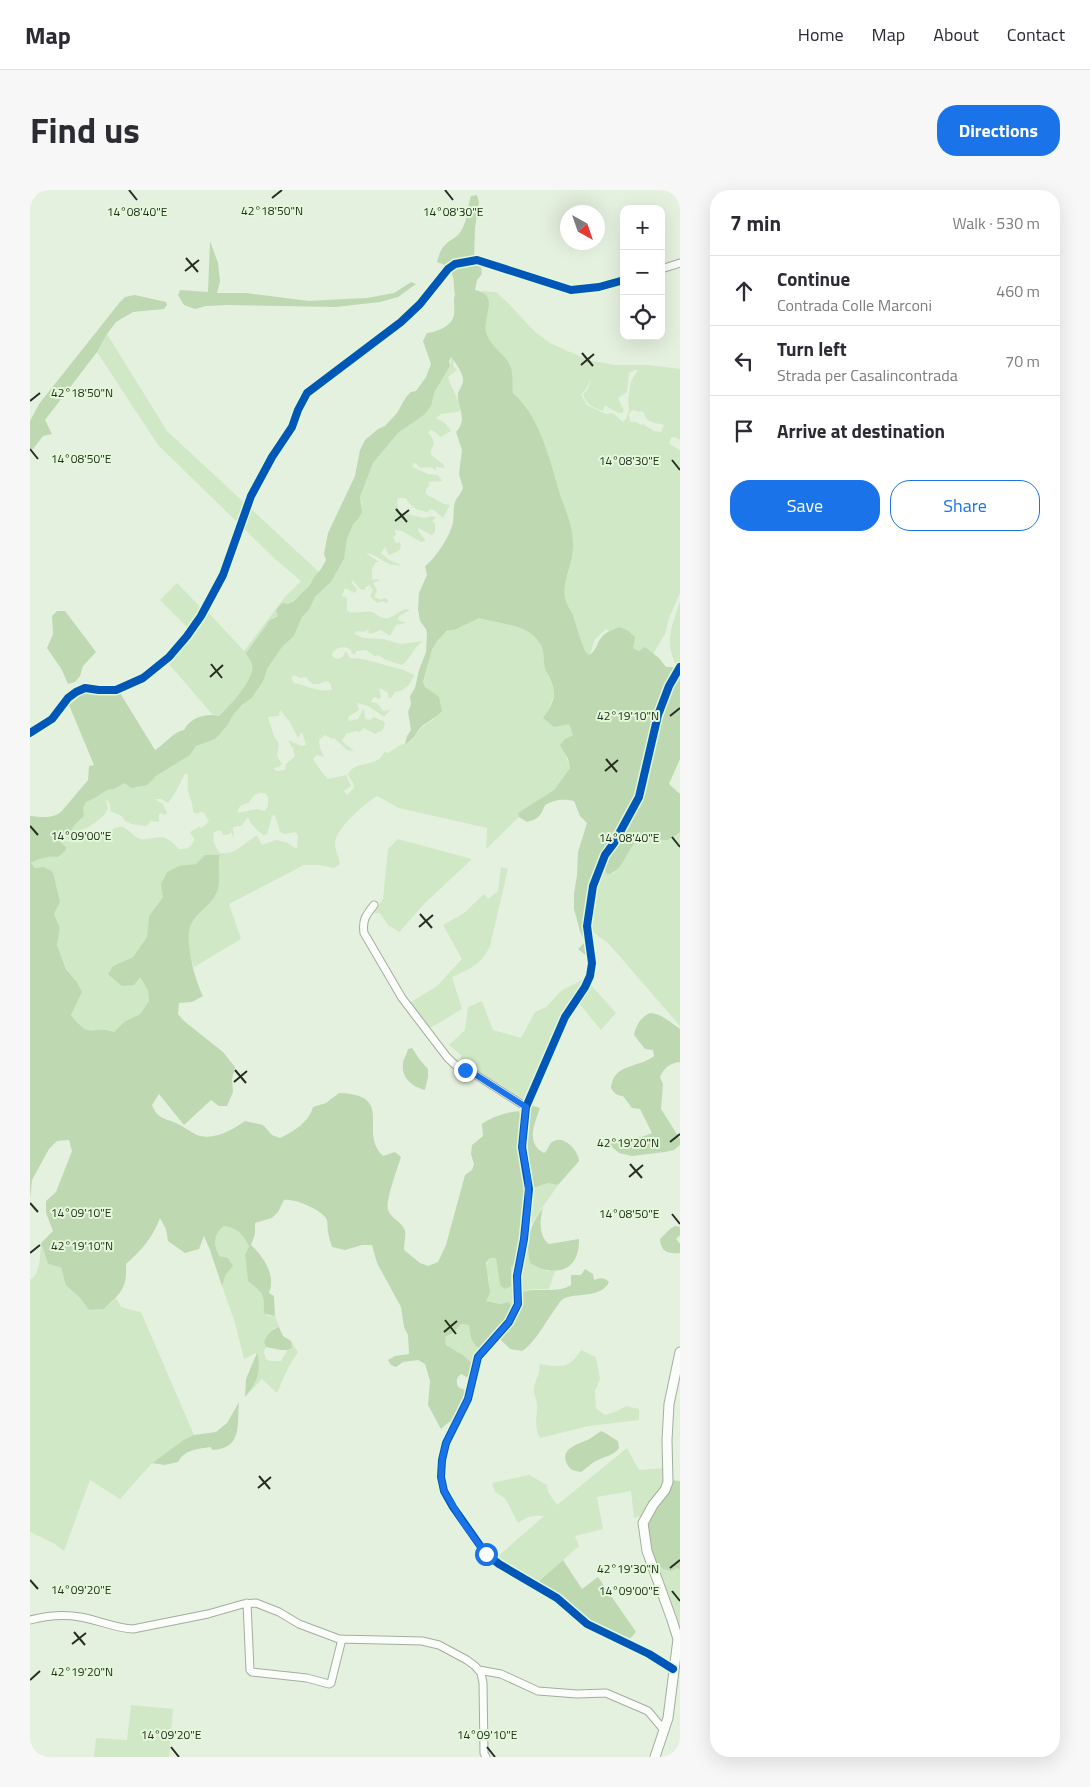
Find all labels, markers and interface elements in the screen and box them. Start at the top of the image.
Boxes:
text: Map [25,17,71,53]
text: Home [798,21,844,48]
text: Map [872,21,905,48]
text: About [933,21,979,48]
text: Contact [1007,21,1065,48]
text: Find us [30,103,140,157]
button: Directions [937,105,1060,156]
text: 42°18'50"N [241,201,303,220]
text: 14°08'40"E [107,202,168,221]
text: 14°08'30"E [423,202,484,221]
north arrow [560,205,605,250]
map controls [620,205,665,340]
button: + [620,205,665,250]
text: 7 min [730,207,781,239]
text: Walk · 530 m [952,211,1040,235]
button: − [620,250,665,295]
text: Continue [777,264,850,293]
icon: ahead [730,277,758,305]
text: 460 m [996,279,1040,303]
text: Contrada Colle Marconi [777,293,932,317]
button: locate [620,295,665,340]
text: Turn left [777,334,847,363]
icon: left [730,347,758,375]
text: 70 m [1005,349,1040,373]
text: Strada per Casalincontrada [777,363,958,387]
text: 42°18'50"N [51,383,113,402]
text: Arrive at destination [777,416,945,445]
icon: arrive [730,417,758,445]
text: 14°08'50"E [51,449,112,468]
text: 14°08'30"E [599,451,660,470]
button: Save [730,480,880,531]
button: Share [890,480,1040,531]
text: 42°19'10"N [597,706,659,725]
text: 14°09'00"E [51,826,112,845]
text: 14°08'40"E [599,828,660,847]
route end [454,1059,477,1082]
text: 42°19'20"N [597,1133,659,1152]
text: 14°09'10"E [51,1203,112,1222]
text: 14°08'50"E [599,1204,660,1223]
text: 42°19'10"N [51,1236,113,1255]
route start [475,1543,498,1566]
text: 42°19'30"N [597,1559,659,1578]
text: 14°09'20"E [51,1580,112,1599]
text: 14°09'00"E [599,1581,660,1600]
text: 42°19'20"N [51,1662,113,1681]
text: 14°09'20"E [141,1725,202,1744]
text: 14°09'10"E [457,1725,518,1744]

